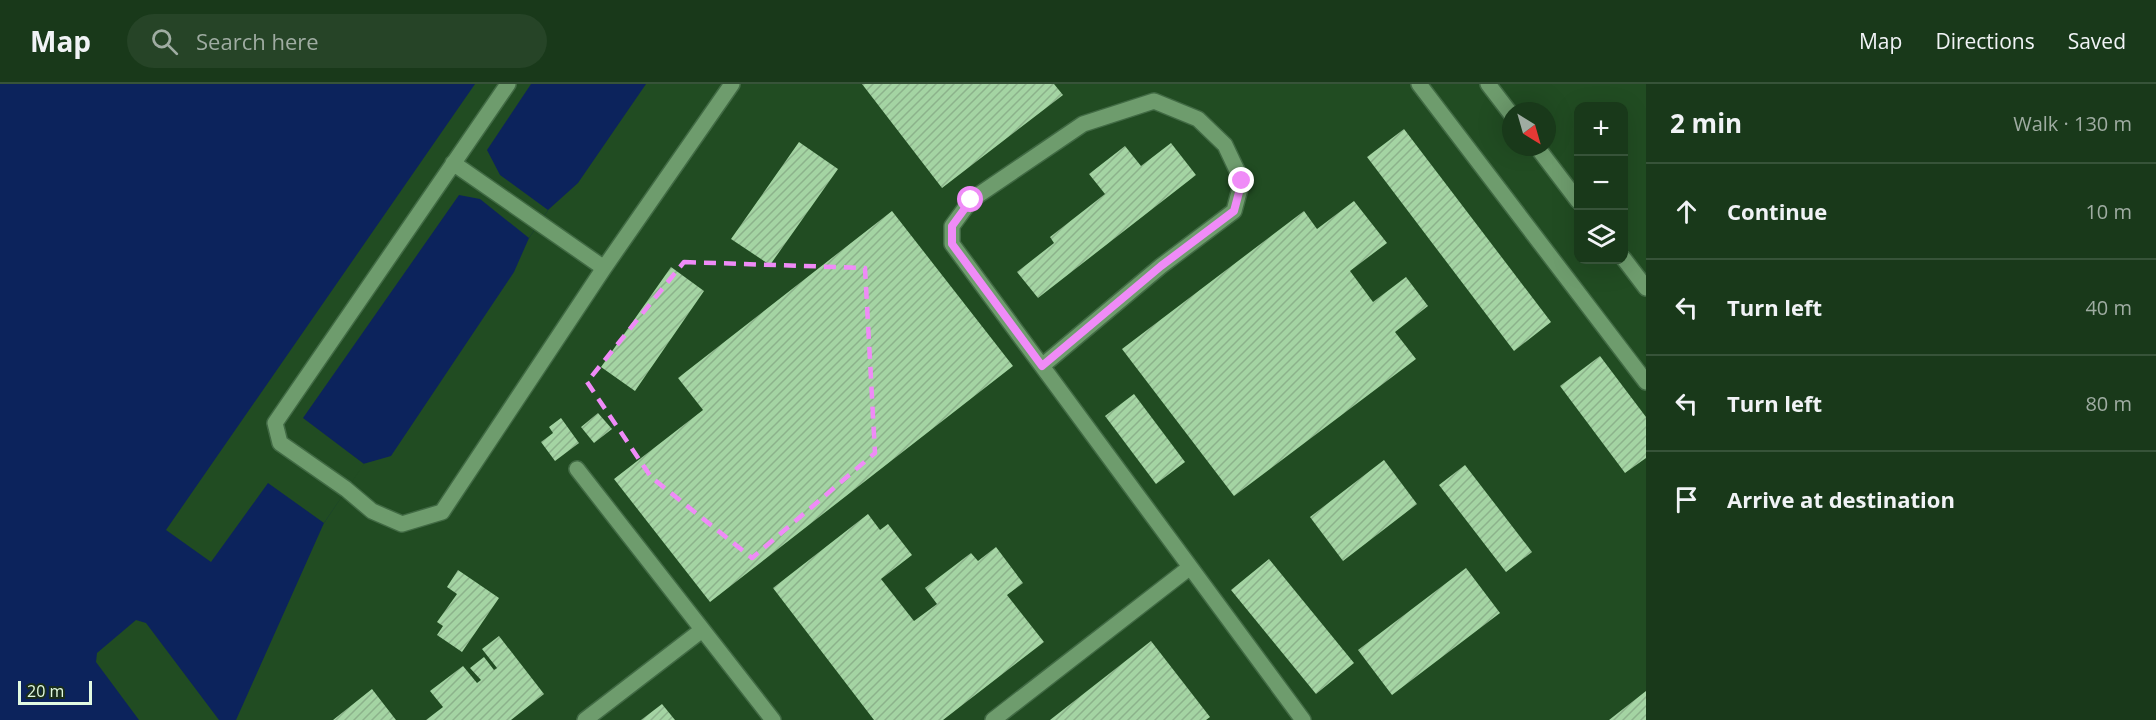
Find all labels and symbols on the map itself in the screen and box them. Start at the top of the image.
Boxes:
north arrow [1502,102,1556,156]
route end [1228,167,1254,193]
route start [957,186,983,212]
scale bar [18,678,92,706]

